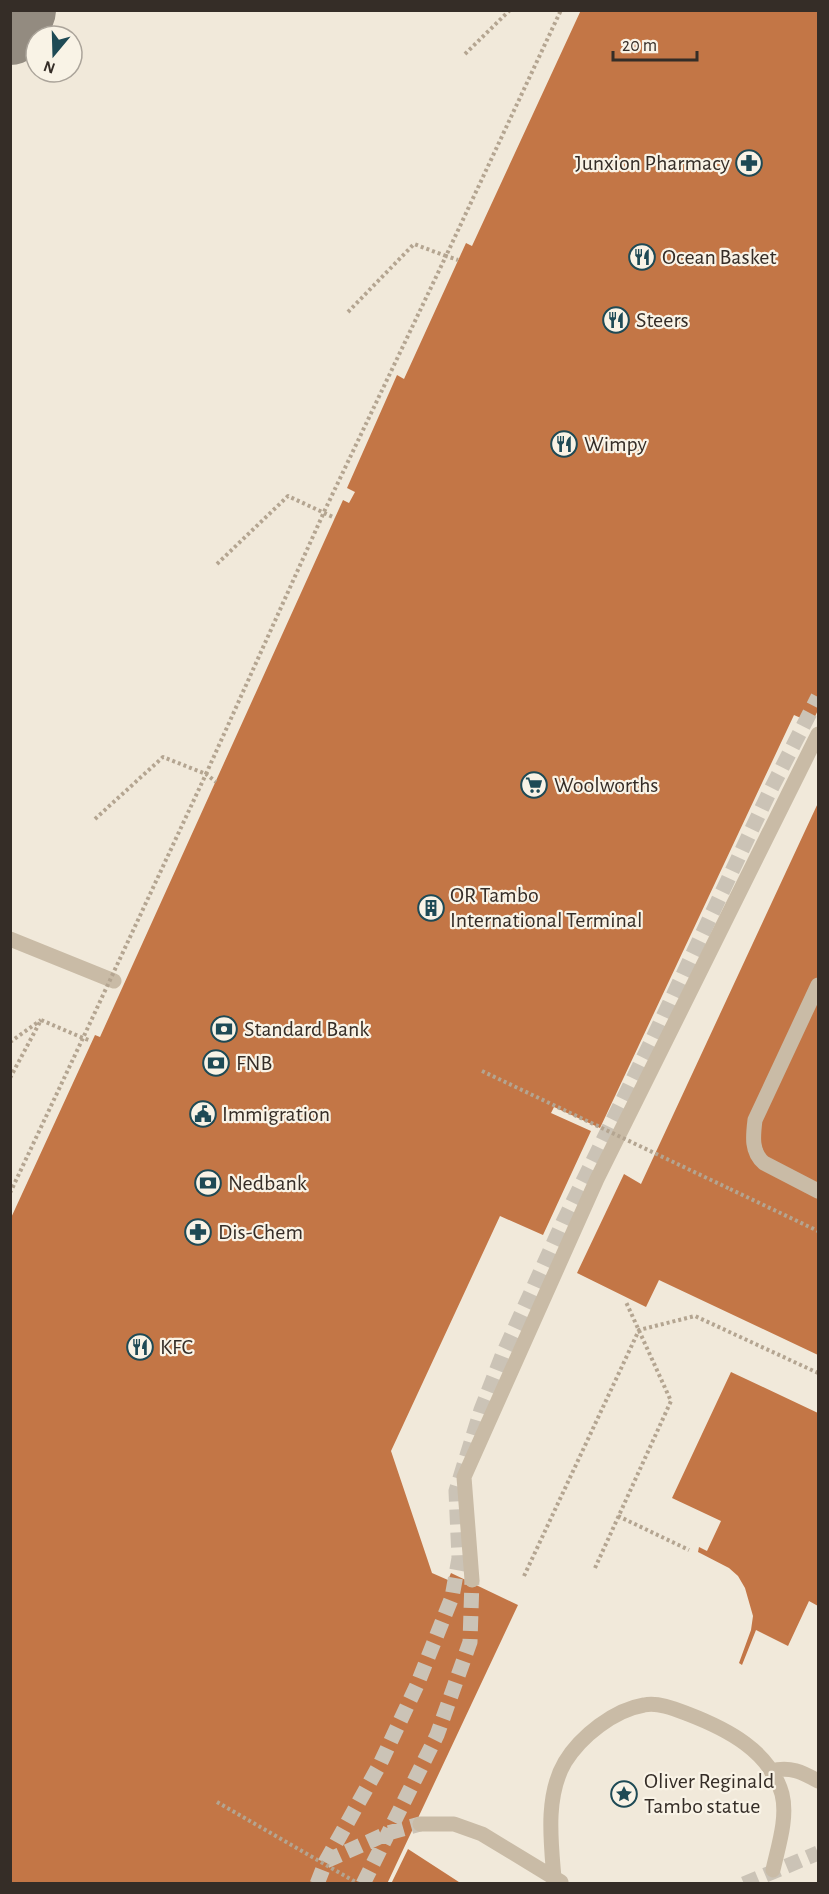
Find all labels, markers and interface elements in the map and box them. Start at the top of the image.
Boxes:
north arrow [24,24,84,84]
scale bar [613,24,697,62]
text: 20 m [622,37,657,55]
text: N [42,58,57,77]
pharmacy icon: Junxion Pharmacy [734,148,764,178]
place label: Junxion Pharmacy [575,152,731,174]
restaurant icon: Ocean Basket [627,242,657,272]
place label: Ocean Basket [662,246,776,268]
restaurant icon: Steers [601,305,631,335]
place label: Steers [636,309,689,331]
restaurant icon: Wimpy [549,429,579,459]
place label: Wimpy [584,433,647,455]
supermarket icon: Woolworths [519,770,549,800]
place label: Woolworths [554,774,659,796]
place label: OR Tambo International Terminal [450,884,642,931]
building icon: OR Tambo International Terminal [416,893,446,923]
bank icon: Standard Bank [209,1014,239,1044]
place label: Standard Bank [244,1018,369,1040]
bank icon: FNB [201,1048,231,1078]
place label: FNB [236,1052,272,1074]
public building icon: Immigration [188,1099,218,1129]
place label: Immigration [222,1103,330,1125]
bank icon: Nedbank [193,1168,223,1198]
place label: Nedbank [228,1172,307,1194]
pharmacy icon: Dis-Chem [183,1217,213,1247]
place label: Dis-Chem [218,1221,303,1243]
restaurant icon: KFC [125,1332,155,1362]
place label: KFC [160,1336,193,1358]
place label: Oliver Reginald Tambo statue [644,1770,774,1817]
place icon: Oliver Reginald Tambo statue [609,1779,639,1809]

